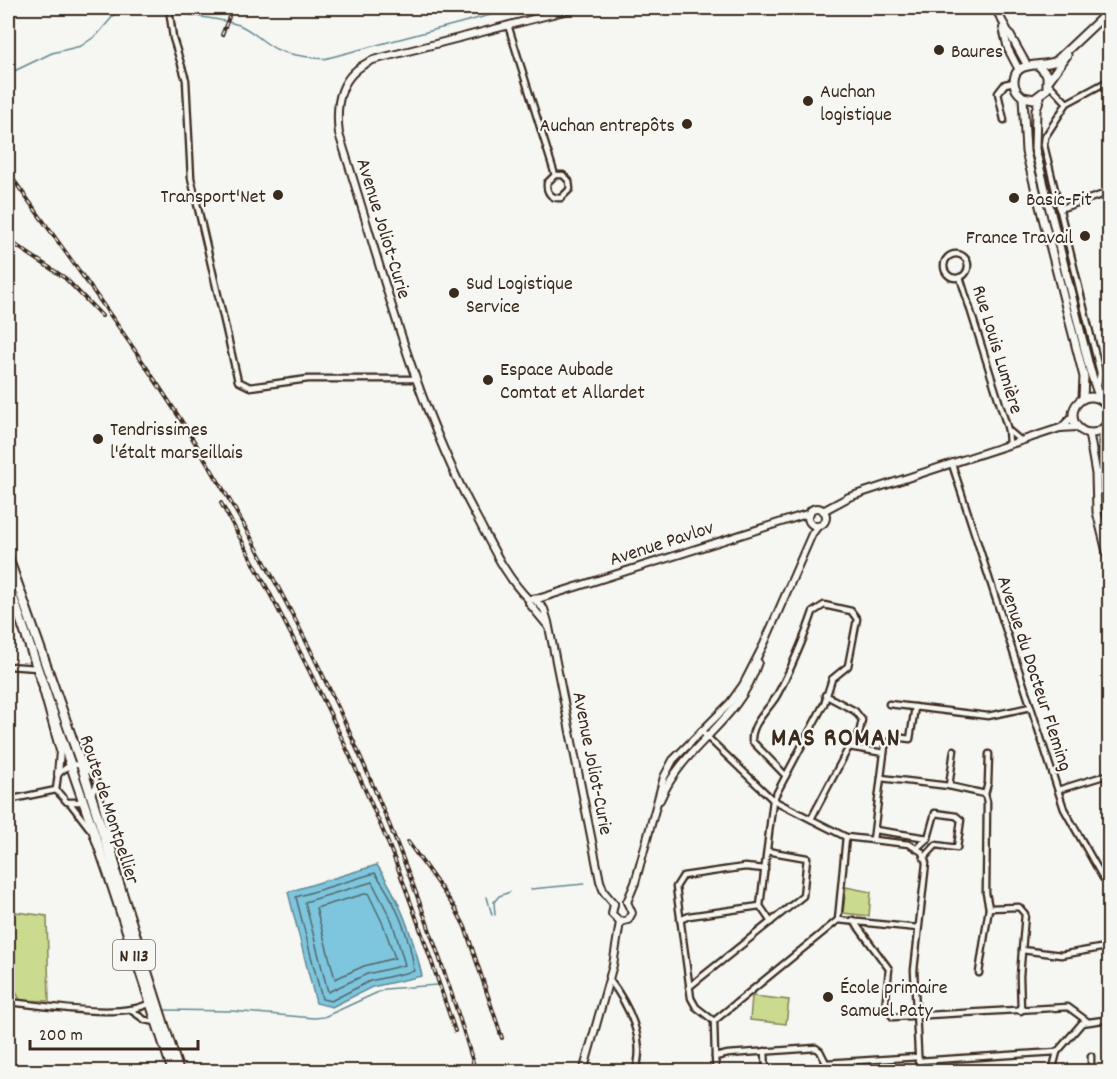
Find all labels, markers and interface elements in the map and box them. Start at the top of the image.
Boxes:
place label: Baures [951,39,1003,67]
marker: Baures [932,43,946,57]
place label: Auchan logistique [820,79,892,130]
marker: Auchan logistique [801,94,815,108]
place label: Auchan entrepôts [540,113,675,141]
marker: Auchan entrepôts [680,117,694,131]
street label: Avenue Joliot-Curie [347,155,417,303]
place label: Transport'Net [161,184,266,212]
place label: Basic-Fit [1026,187,1092,215]
marker: Transport'Net [271,188,285,202]
marker: Basic-Fit [1007,191,1021,205]
place label: France Travail [966,225,1073,253]
marker: France Travail [1078,229,1092,243]
place label: Sud Logistique Service [466,271,573,322]
street label: Rue Louis Lumière [963,282,1029,418]
marker: Sud Logistique Service [447,286,461,300]
place label: Espace Aubade Comtat et Allardet [500,357,645,408]
marker: Espace Aubade Comtat et Allardet [481,373,495,387]
place label: Tendrissimes l'étalt marseillais [110,417,243,468]
marker: Tendrissimes l'étalt marseillais [91,432,105,446]
street label: Avenue Pavlov [606,515,718,575]
street label: Avenue du Docteur Fleming [988,573,1078,775]
street label: Avenue Joliot-Curie [563,690,619,838]
district label: MAS ROMAN [771,721,901,758]
street label: Route de Montpellier [71,732,146,889]
road number: N 113 [113,940,155,970]
place label: École primaire Samuel Paty [840,975,948,1026]
marker: École primaire Samuel Paty [821,990,835,1004]
scale bar [30,1013,198,1051]
text: 200 m [39,1024,83,1049]

